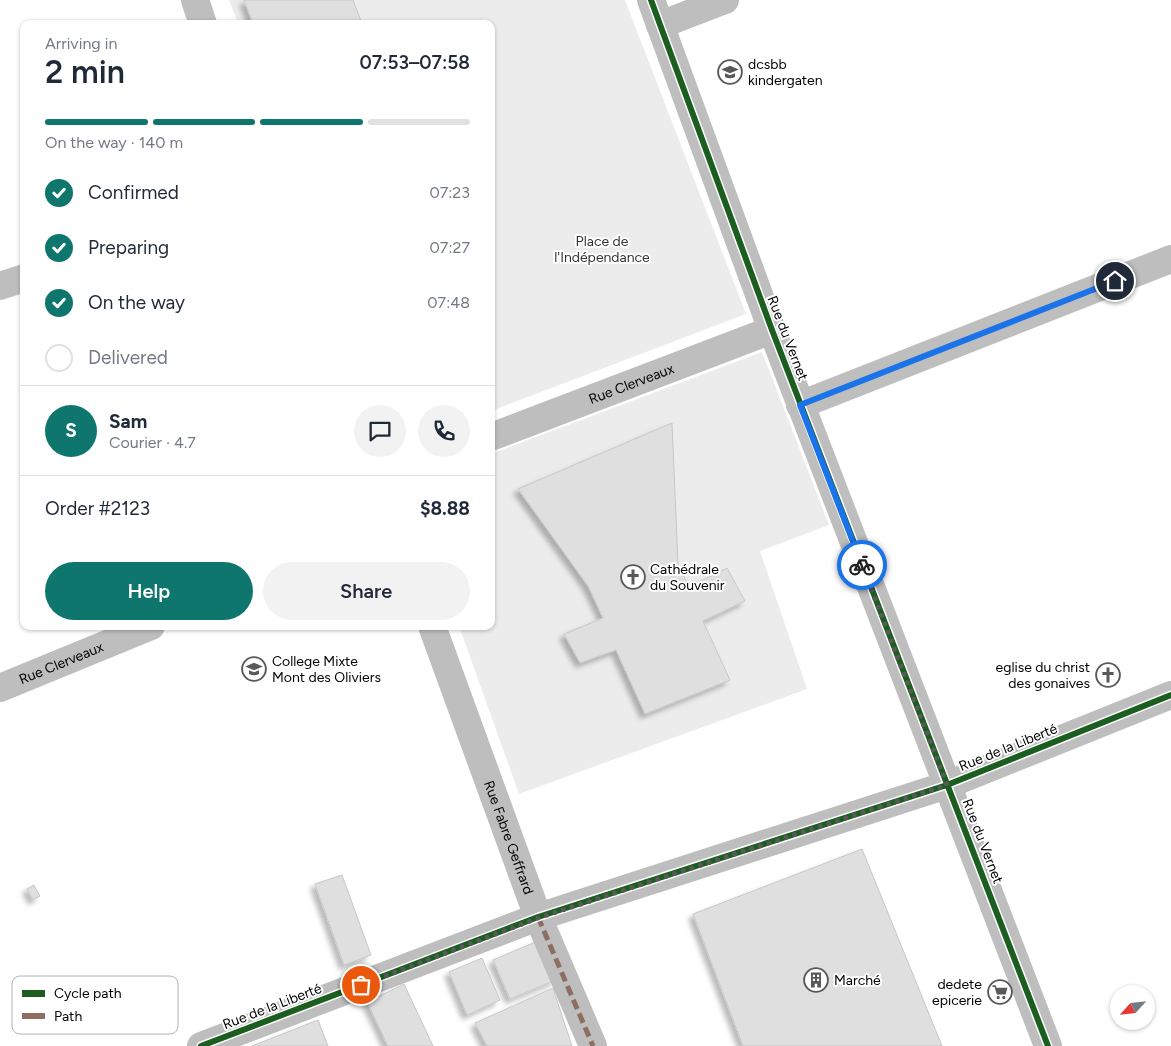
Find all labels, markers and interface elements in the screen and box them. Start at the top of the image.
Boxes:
text: Arriving in [45,34,117,53]
text: 07:53–07:58 [359,51,470,74]
text: 2 min [45,53,125,91]
place label: dcsbb kindergaten [748,56,823,89]
school or university icon: dcsbb kindergaten [717,59,743,85]
text: On the way · 140 m [45,133,183,152]
icon: check [45,179,73,207]
text: Confirmed [88,181,179,204]
text: 07:23 [429,183,470,202]
park label: Place de l'Indépendance [554,233,650,266]
icon: check [45,234,73,262]
text: Preparing [88,236,169,259]
text: 07:27 [430,238,470,257]
pin [1094,260,1136,302]
icon: home [1101,267,1129,295]
icon: check [45,289,73,317]
text: On the way [88,291,185,314]
text: 07:48 [427,293,470,312]
street label: Rue du Vernet [764,293,811,383]
text: Delivered [88,346,168,369]
street label: Rue Clerveaux [586,360,677,408]
button: chat [354,405,406,457]
button: phone [418,405,470,457]
text: Sam [109,410,147,433]
text: S [65,419,77,442]
text: Courier · 4.7 [109,433,196,452]
text: Order #2123 [45,497,150,520]
text: $8.88 [420,497,470,520]
courier [837,540,887,590]
icon: bike [848,551,876,579]
place label: Cathédrale du Souvenir [650,561,725,594]
button: Help [45,562,253,620]
button: Share [263,562,470,620]
church icon: Cathédrale du Souvenir [620,564,646,590]
street label: Rue Clerveaux [17,638,106,688]
place label: College Mixte Mont des Oliviers [272,653,381,686]
school or university icon: College Mixte Mont des Oliviers [241,656,267,682]
place label: eglise du christ des gonaives [996,659,1090,692]
church icon: eglise du christ des gonaives [1095,662,1121,688]
street label: Rue de la Liberté [956,720,1060,775]
street label: Rue Fabre Geffrard [480,778,537,897]
street label: Rue du Vernet [959,796,1006,886]
pin [340,964,382,1006]
building icon: Marché [803,967,829,993]
icon: bag [347,971,375,999]
place label: Marché [834,972,881,989]
legend [12,976,178,1034]
place label: dedete epicerie [932,976,982,1009]
supermarket icon: dedete epicerie [987,979,1013,1005]
street label: Rue de la Liberté [220,980,324,1033]
text: Cycle path [54,985,122,1002]
north arrow [1110,985,1155,1030]
map controls [1110,985,1155,1030]
text: Path [54,1008,82,1025]

